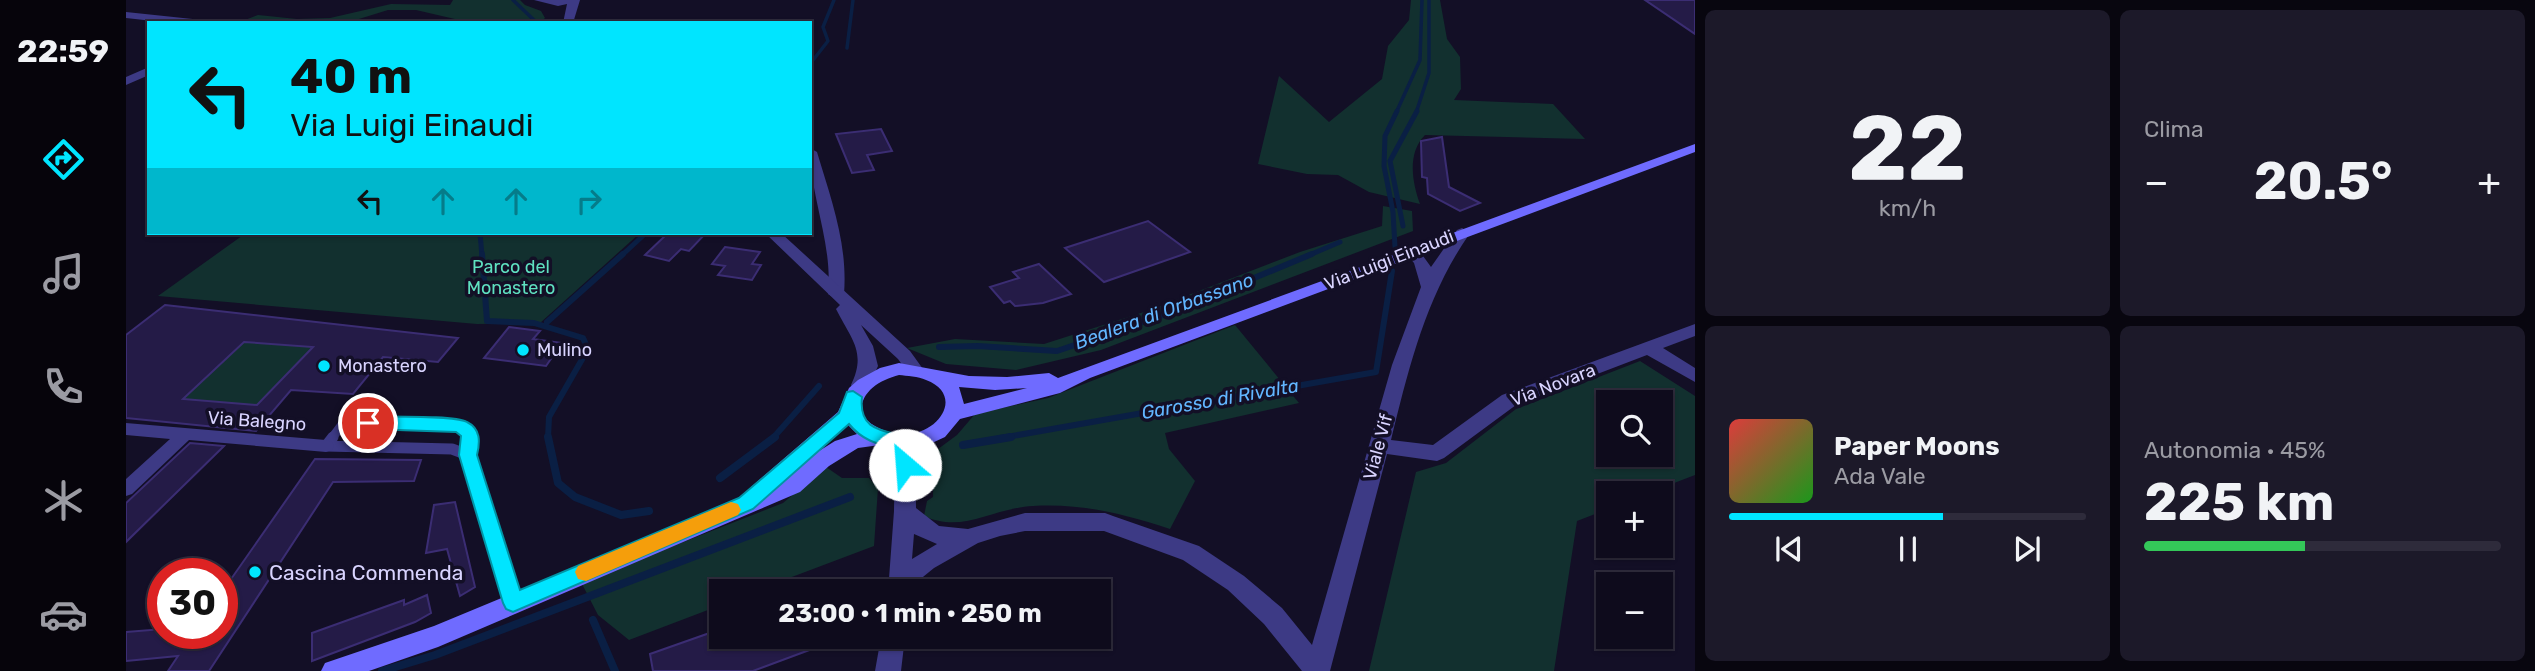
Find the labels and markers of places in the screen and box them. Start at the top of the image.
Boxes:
place label: Mulino [537,339,592,361]
marker: Mulino [515,342,531,358]
place label: Monastero [338,355,427,377]
marker: Monastero [316,358,332,374]
pin [338,393,398,453]
place label: Cascina Commenda [269,560,463,585]
marker: Cascina Commenda [247,564,263,580]

